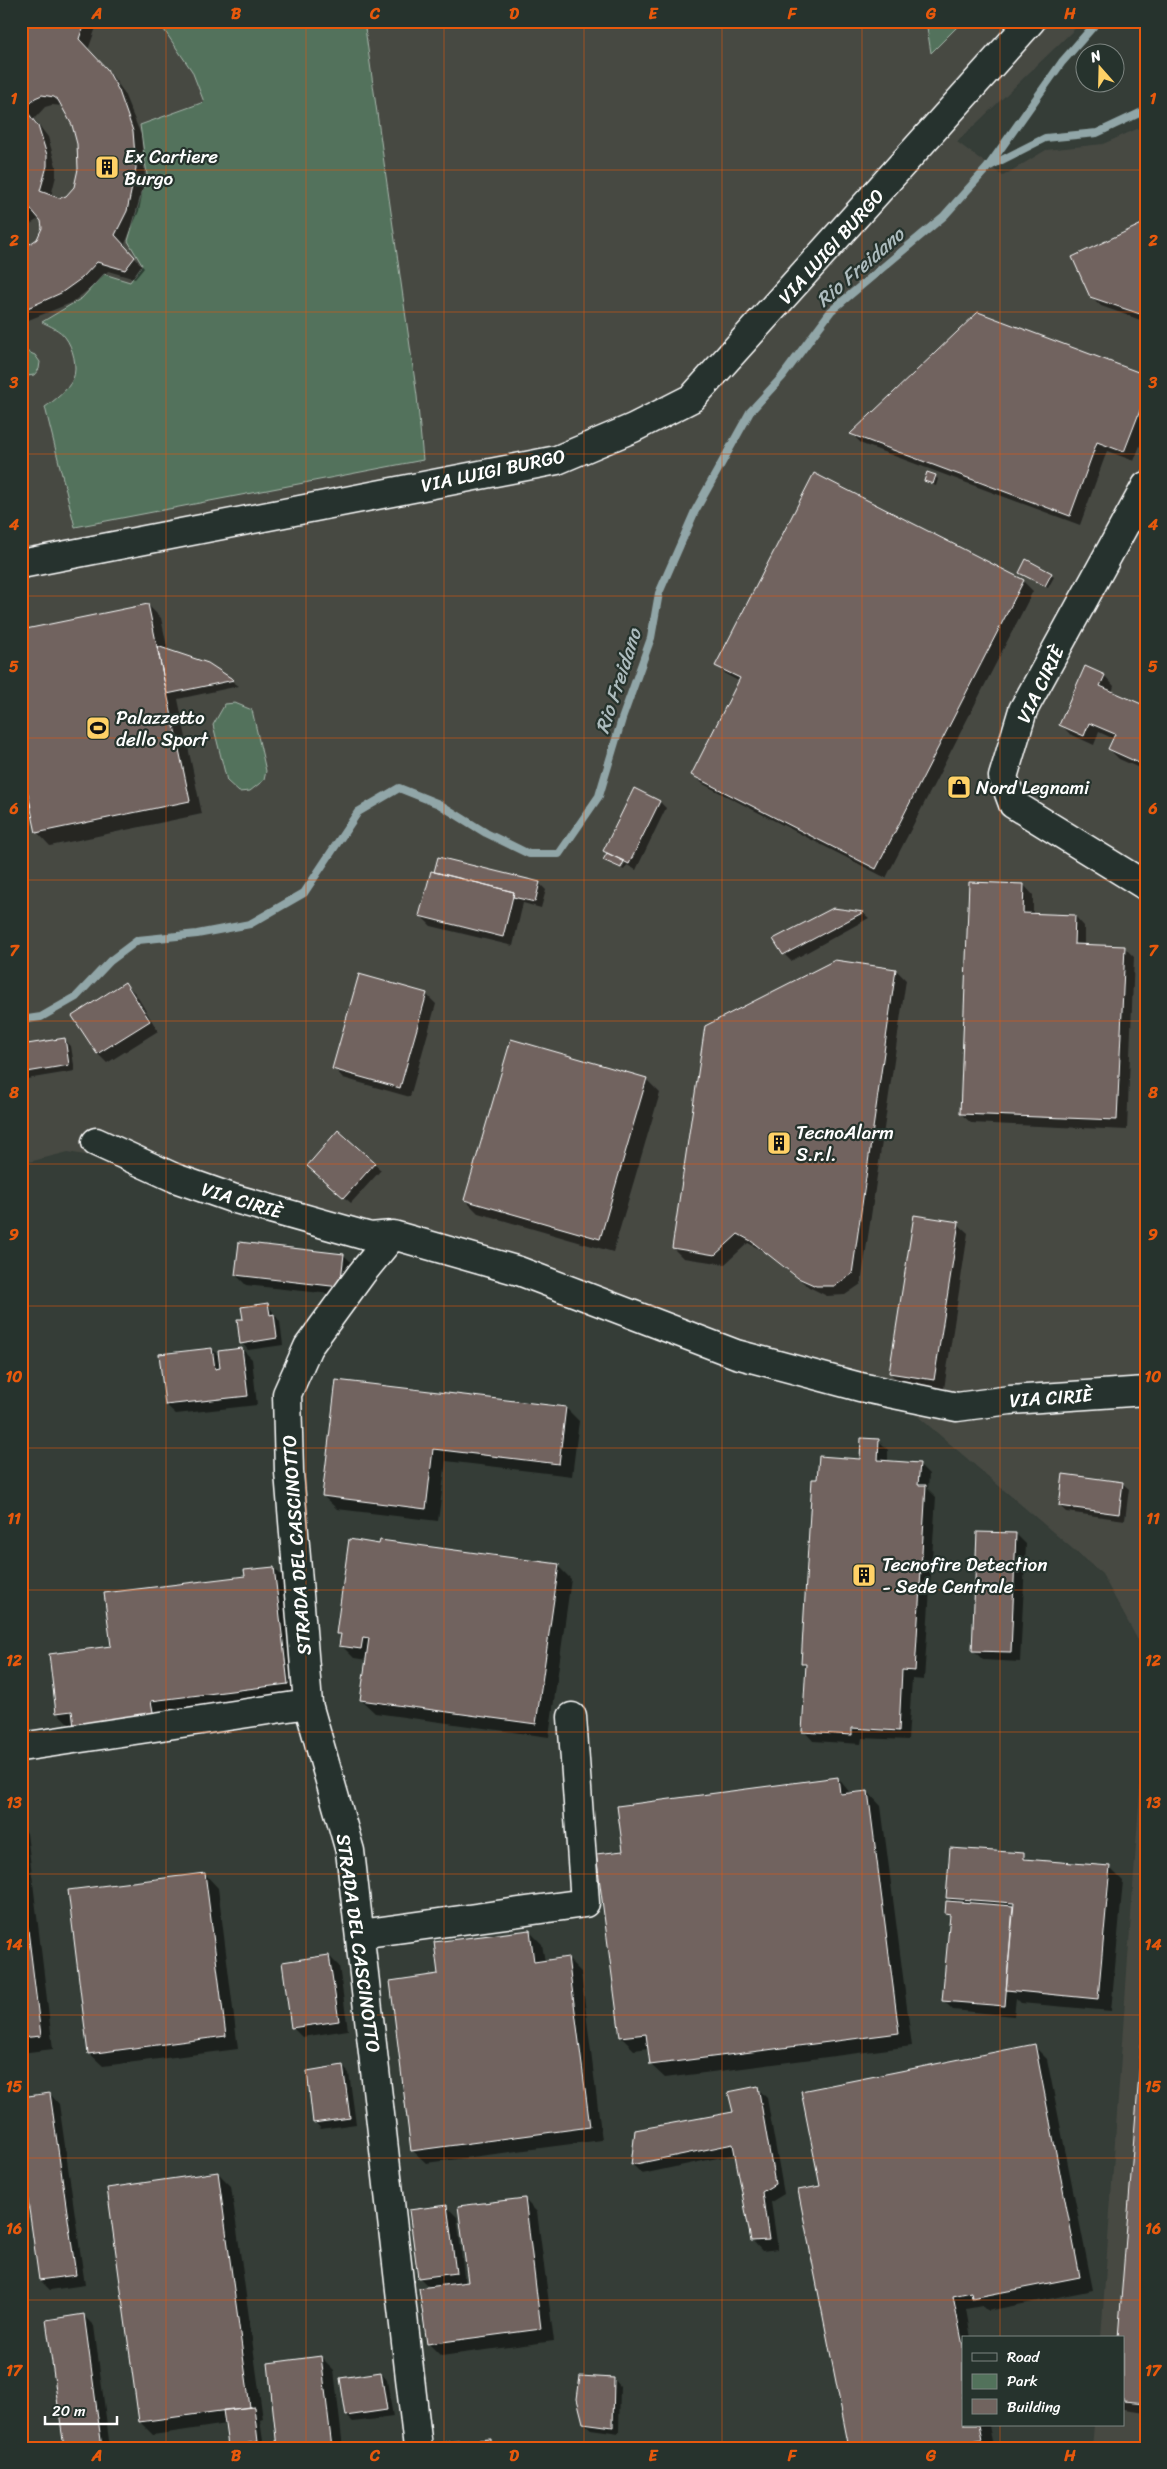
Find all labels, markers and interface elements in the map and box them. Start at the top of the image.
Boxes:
text: A [91,0,102,28]
text: B [231,0,242,28]
text: C [369,0,381,28]
text: D [509,0,519,28]
text: E [649,0,659,28]
text: F [787,0,798,28]
text: G [925,0,937,28]
text: H [1063,0,1076,28]
north arrow [1074,42,1124,92]
text: N [1086,43,1105,70]
text: 1 [11,84,18,113]
text: 1 [1150,84,1157,113]
place label: Ex Cartiere Burgo [124,140,218,195]
building icon: Ex Cartiere Burgo [94,154,120,180]
street label: VIA LUIGI BURGO [770,181,893,312]
water label: Rio Freidano [808,218,914,316]
text: 2 [8,226,19,255]
text: 2 [1147,226,1158,255]
text: 3 [9,368,19,397]
text: 3 [1148,368,1158,397]
street label: VIA LUIGI BURGO [418,439,568,502]
text: 4 [8,510,19,539]
text: 4 [1147,510,1158,539]
water label: Rio Freidano [585,623,652,738]
street label: VIA CIRIÈ [1007,638,1074,729]
text: 5 [9,652,19,681]
text: 5 [1148,652,1158,681]
place label: Palazzetto dello Sport [116,701,209,756]
sports icon: Palazzetto dello Sport [85,715,111,741]
place label: Nord Legnami [976,771,1090,804]
shop icon: Nord Legnami [946,774,972,800]
text: 6 [8,794,19,823]
text: 6 [1147,794,1158,823]
text: 7 [9,936,20,965]
text: 7 [1148,936,1159,965]
text: 8 [8,1078,19,1107]
text: 8 [1147,1078,1158,1107]
place label: TecnoAlarm S.r.l. [796,1116,894,1171]
building icon: TecnoAlarm S.r.l. [766,1130,792,1156]
street label: VIA CIRIÈ [197,1173,288,1229]
text: 9 [9,1220,19,1249]
text: 9 [1148,1220,1158,1249]
text: 10 [6,1362,22,1391]
text: 10 [1145,1362,1161,1391]
street label: VIA CIRIÈ [1008,1378,1095,1417]
street label: STRADA DEL CASCINOTTO [272,1434,321,1656]
text: 11 [7,1504,21,1533]
text: 11 [1146,1504,1160,1533]
place label: Tecnofire Detection - Sede Centrale [882,1548,1047,1603]
building icon: Tecnofire Detection - Sede Centrale [851,1562,877,1588]
text: 12 [6,1646,23,1675]
text: 12 [1145,1646,1162,1675]
text: 13 [6,1788,22,1817]
text: 13 [1145,1788,1161,1817]
street label: STRADA DEL CASCINOTTO [327,1831,390,2055]
text: 14 [6,1930,22,1959]
text: 14 [1145,1930,1161,1959]
text: 15 [6,2072,23,2101]
text: 15 [1145,2072,1162,2101]
text: 16 [6,2214,22,2243]
text: 16 [1145,2214,1161,2243]
legend [962,2336,1124,2426]
text: Road [1007,2344,1040,2370]
text: 17 [6,2356,24,2385]
text: 17 [1145,2356,1163,2385]
text: Park [1007,2368,1038,2394]
scale bar [45,2394,118,2426]
text: Building [1007,2394,1061,2420]
text: 20 m [52,2398,86,2424]
text: A [91,2441,102,2469]
text: B [231,2441,242,2469]
text: C [369,2441,381,2469]
text: D [509,2441,519,2469]
text: E [649,2441,659,2469]
text: F [787,2441,798,2469]
text: G [925,2441,937,2469]
text: H [1063,2441,1076,2469]

